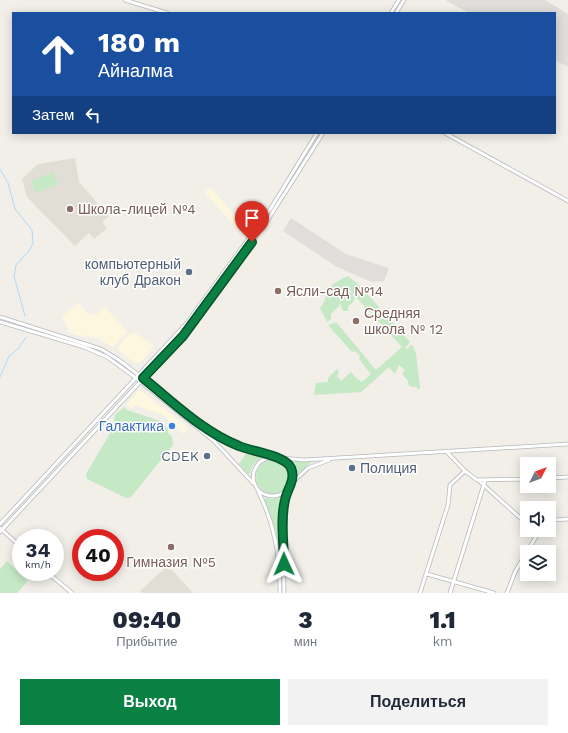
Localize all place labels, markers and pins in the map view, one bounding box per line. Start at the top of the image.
place label: Школа-лицей №4 [78,201,196,217]
pin [235,201,269,242]
marker: Школа-лицей №4 [65,204,75,214]
place label: компьютерный клуб Дракон [85,256,181,288]
marker: компьютерный клуб Дракон [184,267,194,277]
place label: Ясли-сад №14 [286,283,383,299]
marker: Ясли-сад №14 [273,286,283,296]
place label: Средняя школа № 12 [364,305,443,337]
marker: Средняя школа № 12 [351,316,361,326]
place label: Галактика [99,418,164,434]
marker: Галактика [167,421,177,431]
place label: CDEK [161,448,199,464]
marker: CDEK [202,451,212,461]
place label: Полиция [360,460,417,476]
marker: Полиция [347,463,357,473]
marker: Гимназия №5 [166,542,176,552]
place label: Гимназия №5 [126,554,216,570]

